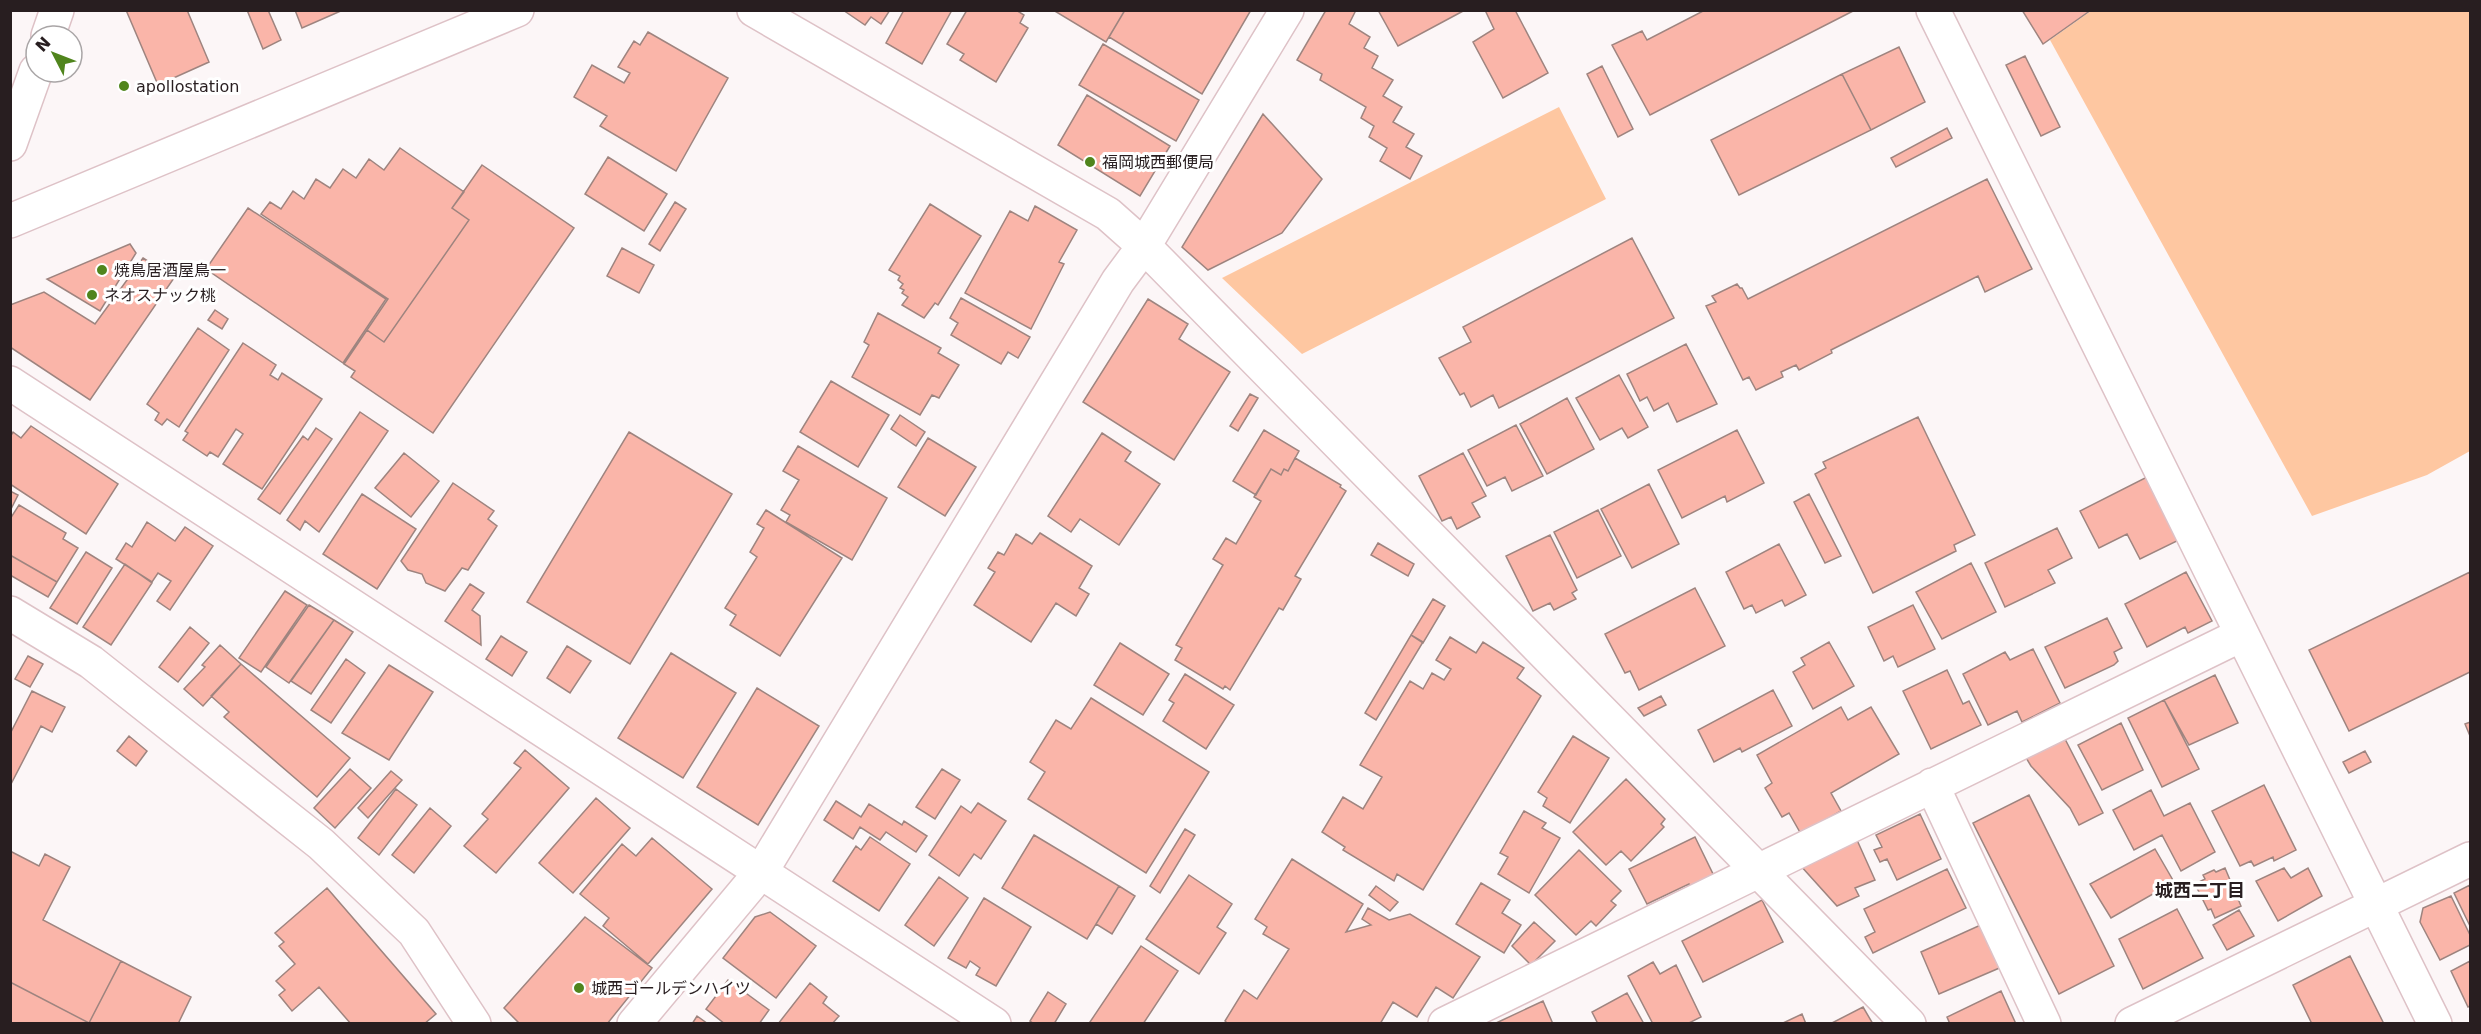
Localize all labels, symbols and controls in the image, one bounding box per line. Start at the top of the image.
north arrow [24,24,84,84]
text: N [32,33,55,56]
place label: apollostation [136,77,240,96]
marker: apollostation [117,79,131,93]
place label: 福岡城西郵便局 [1102,153,1214,172]
marker: 福岡城西郵便局 [1083,155,1097,169]
place label: 焼鳥居酒屋鳥一 [114,261,226,280]
marker: 焼鳥居酒屋鳥一 [95,263,109,277]
place label: ネオスナック桃 [104,286,216,305]
marker: ネオスナック桃 [85,288,99,302]
district label: 城西二丁目 [2155,880,2245,901]
place label: 城西ゴールデンハイツ [591,979,751,998]
marker: 城西ゴールデンハイツ [572,981,586,995]

